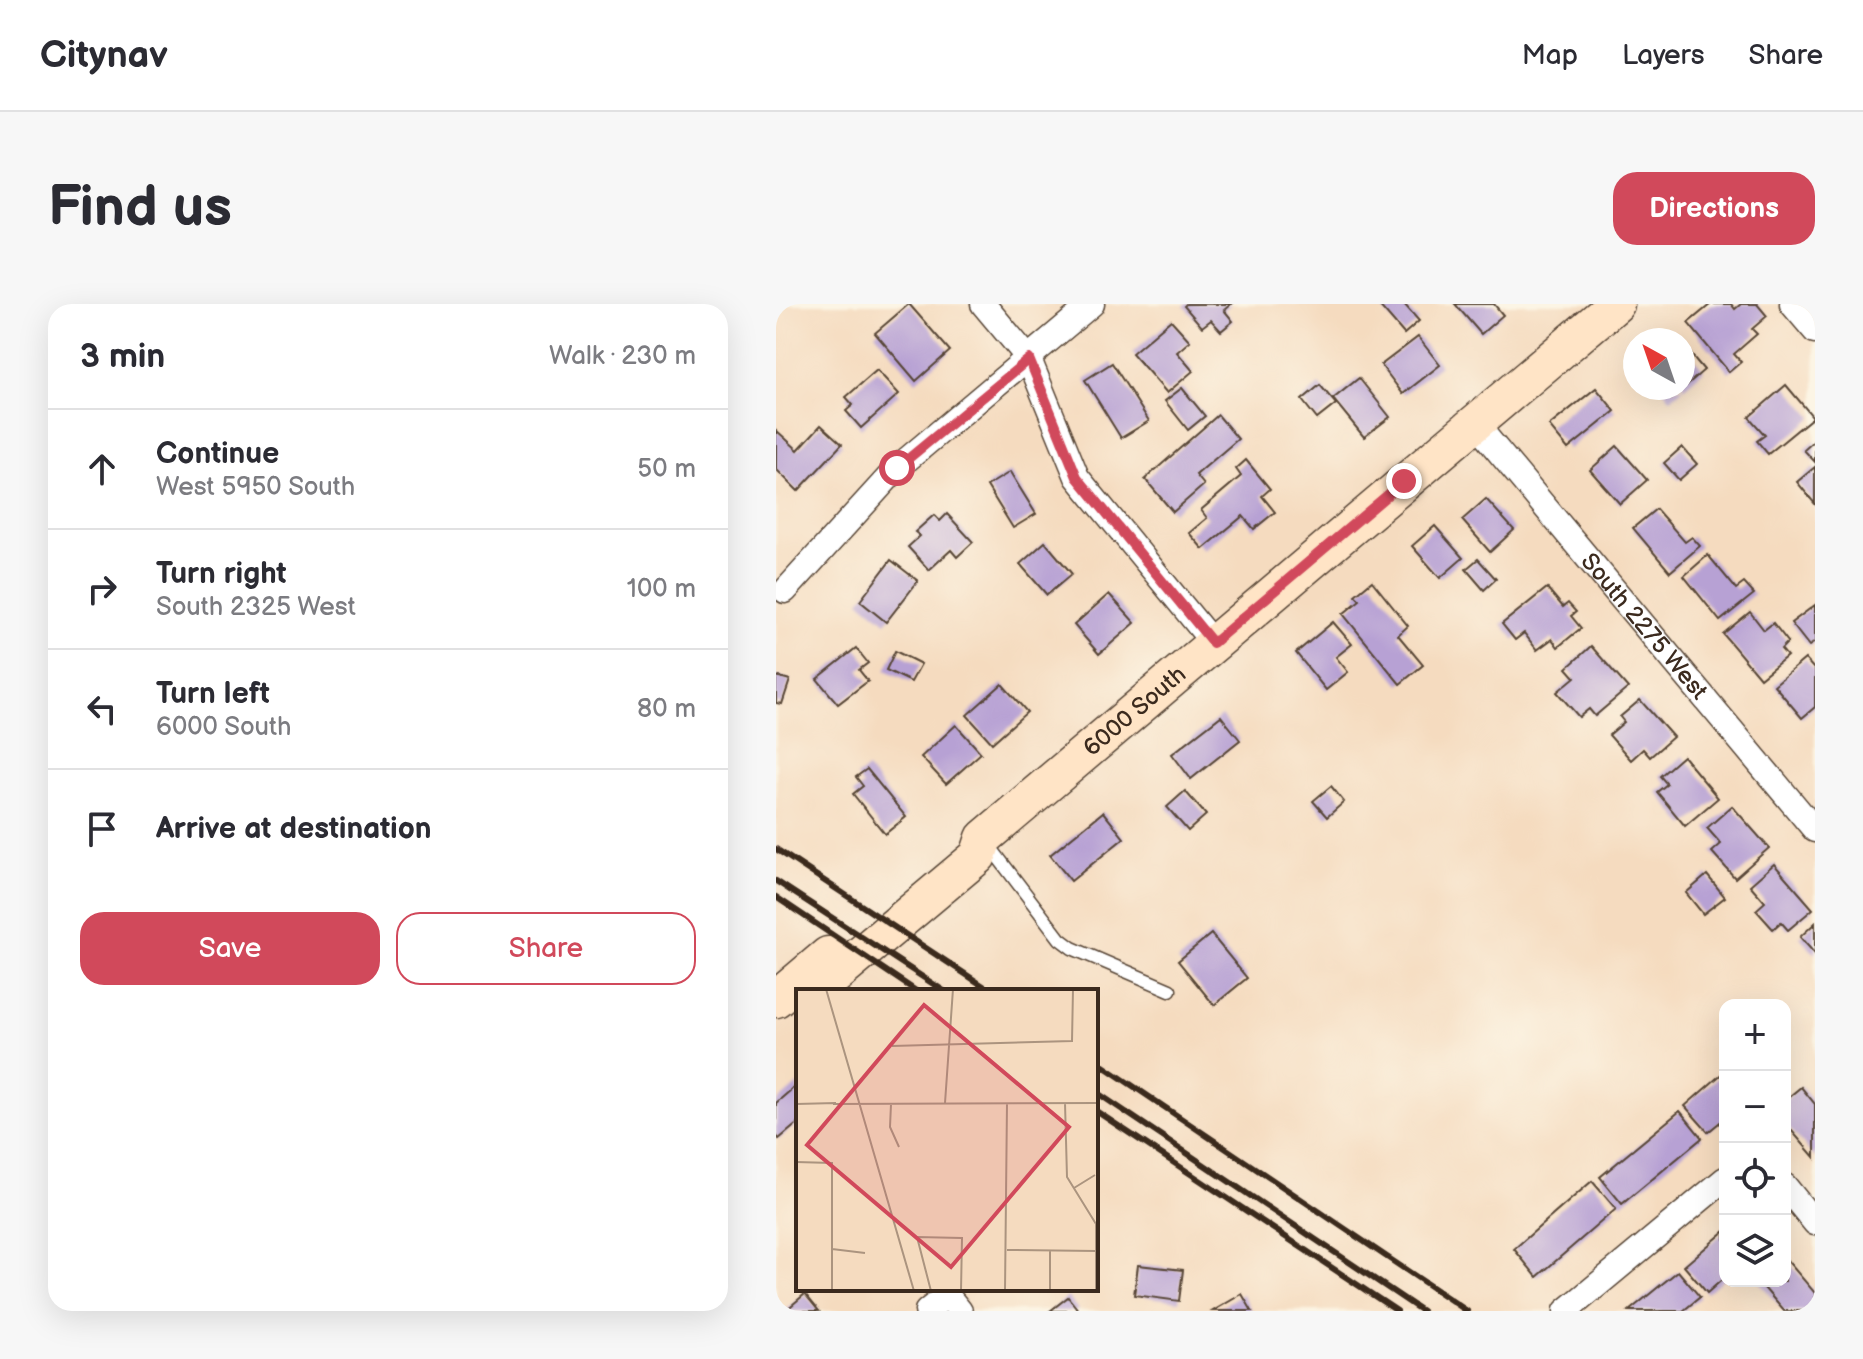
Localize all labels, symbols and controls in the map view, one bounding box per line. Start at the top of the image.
text: Citynav [40,33,167,78]
text: Map [1522,39,1578,72]
text: Layers [1622,39,1705,72]
text: Share [1749,39,1823,72]
button: Directions [1613,172,1815,245]
text: Find us [48,175,232,242]
north arrow [1623,328,1695,400]
text: 3 min [80,336,165,377]
text: Walk · 230 m [549,341,696,372]
text: Continue [156,436,279,472]
icon: ahead [80,447,124,491]
route start [879,450,915,486]
text: 50 m [637,454,696,485]
route end [1386,463,1422,499]
text: West 5950 South [156,472,355,503]
street label: South 2275 West [1575,547,1714,706]
text: Turn right [156,556,287,592]
icon: right [80,567,124,611]
text: 100 m [627,574,696,605]
text: South 2325 West [156,592,356,623]
street label: 6000 South [1078,660,1192,763]
text: Turn left [156,676,270,712]
icon: left [80,687,124,731]
text: 80 m [637,694,696,725]
text: 6000 South [156,712,291,743]
icon: arrive [80,807,124,851]
text: Arrive at destination [156,811,432,847]
button: Save [80,912,380,985]
button: Share [396,912,696,985]
inset map [796,989,1098,1291]
map controls [1719,999,1791,1287]
button: + [1719,999,1791,1071]
button: − [1719,1071,1791,1143]
button: locate [1719,1143,1791,1215]
button: layers [1719,1215,1791,1287]

